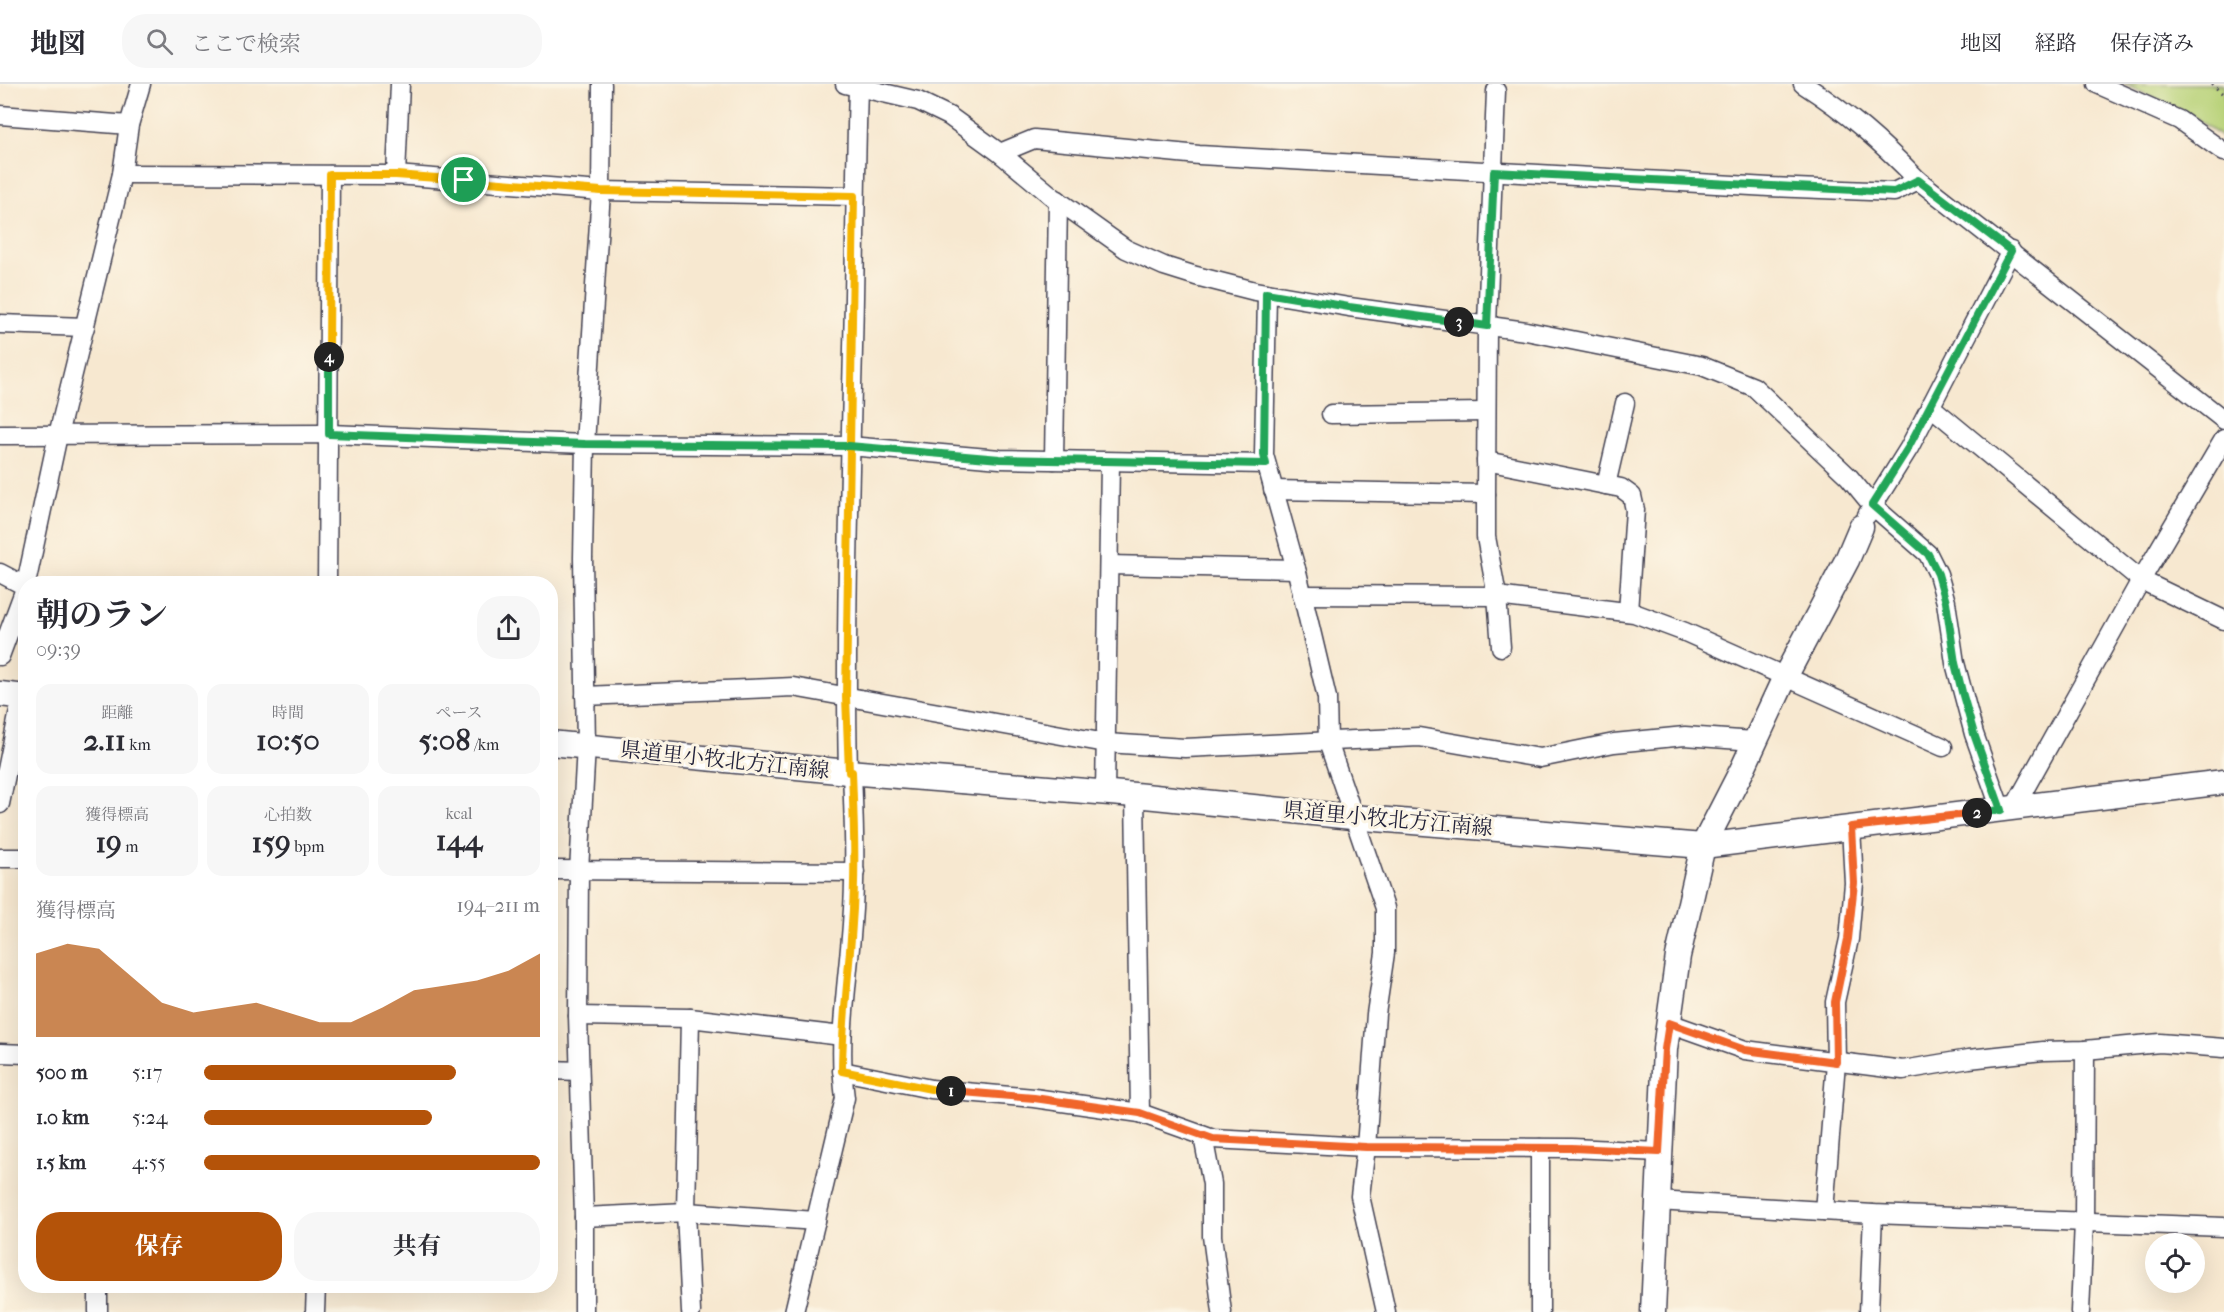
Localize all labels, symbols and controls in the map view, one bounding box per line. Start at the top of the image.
search box [122,14,542,68]
icon: search [143,25,176,58]
text: 地図 [30,27,86,60]
text: ここで検索 [191,31,301,57]
text: 地図 [1960,31,2002,55]
text: 経路 [2035,31,2077,55]
text: 保存済み [2110,31,2194,55]
pin [438,154,489,205]
icon: arrive [447,163,480,196]
pin: 3 [1444,307,1474,337]
text: 3 [1456,312,1462,331]
pin: 4 [314,342,344,372]
text: 4 [324,347,334,366]
text: 朝のラン [36,596,168,635]
button: share [477,596,540,659]
text: 09:39 [36,638,81,661]
text: 距離 [101,703,133,722]
text: 時間 [272,703,304,722]
text: ペース [435,703,483,722]
text: 2.11 [83,723,126,758]
text: 10:50 [256,723,320,758]
text: 5:08 [419,723,470,758]
text: km [126,735,151,754]
text: /km [470,735,499,754]
street label: 県道里小牧北方江南線 [619,737,831,783]
street label: 県道里小牧北方江南線 [1282,798,1494,840]
pin: 2 [1962,798,1992,828]
text: 2 [1973,803,1981,822]
text: kcal [446,804,472,823]
text: 獲得標高 [85,805,149,824]
text: 心拍数 [264,805,312,824]
text: 144 [436,823,482,858]
text: 19 [95,825,122,860]
text: 159 [251,825,291,860]
text: m [122,837,139,856]
text: bpm [291,837,325,856]
text: 194–211 m [457,894,540,917]
text: 獲得標高 [36,899,116,922]
text: 500 m [36,1061,88,1084]
text: 5:17 [132,1061,162,1084]
pin: 1 [936,1076,966,1106]
text: 1 [948,1081,954,1100]
text: 1.0 km [36,1106,89,1129]
text: 5:24 [132,1106,168,1129]
text: 1.5 km [36,1151,86,1174]
text: 4:55 [132,1151,166,1174]
button: 保存 [36,1212,282,1281]
button: 共有 [294,1212,540,1281]
map controls [2145,1233,2205,1293]
button: locate [2145,1233,2205,1293]

